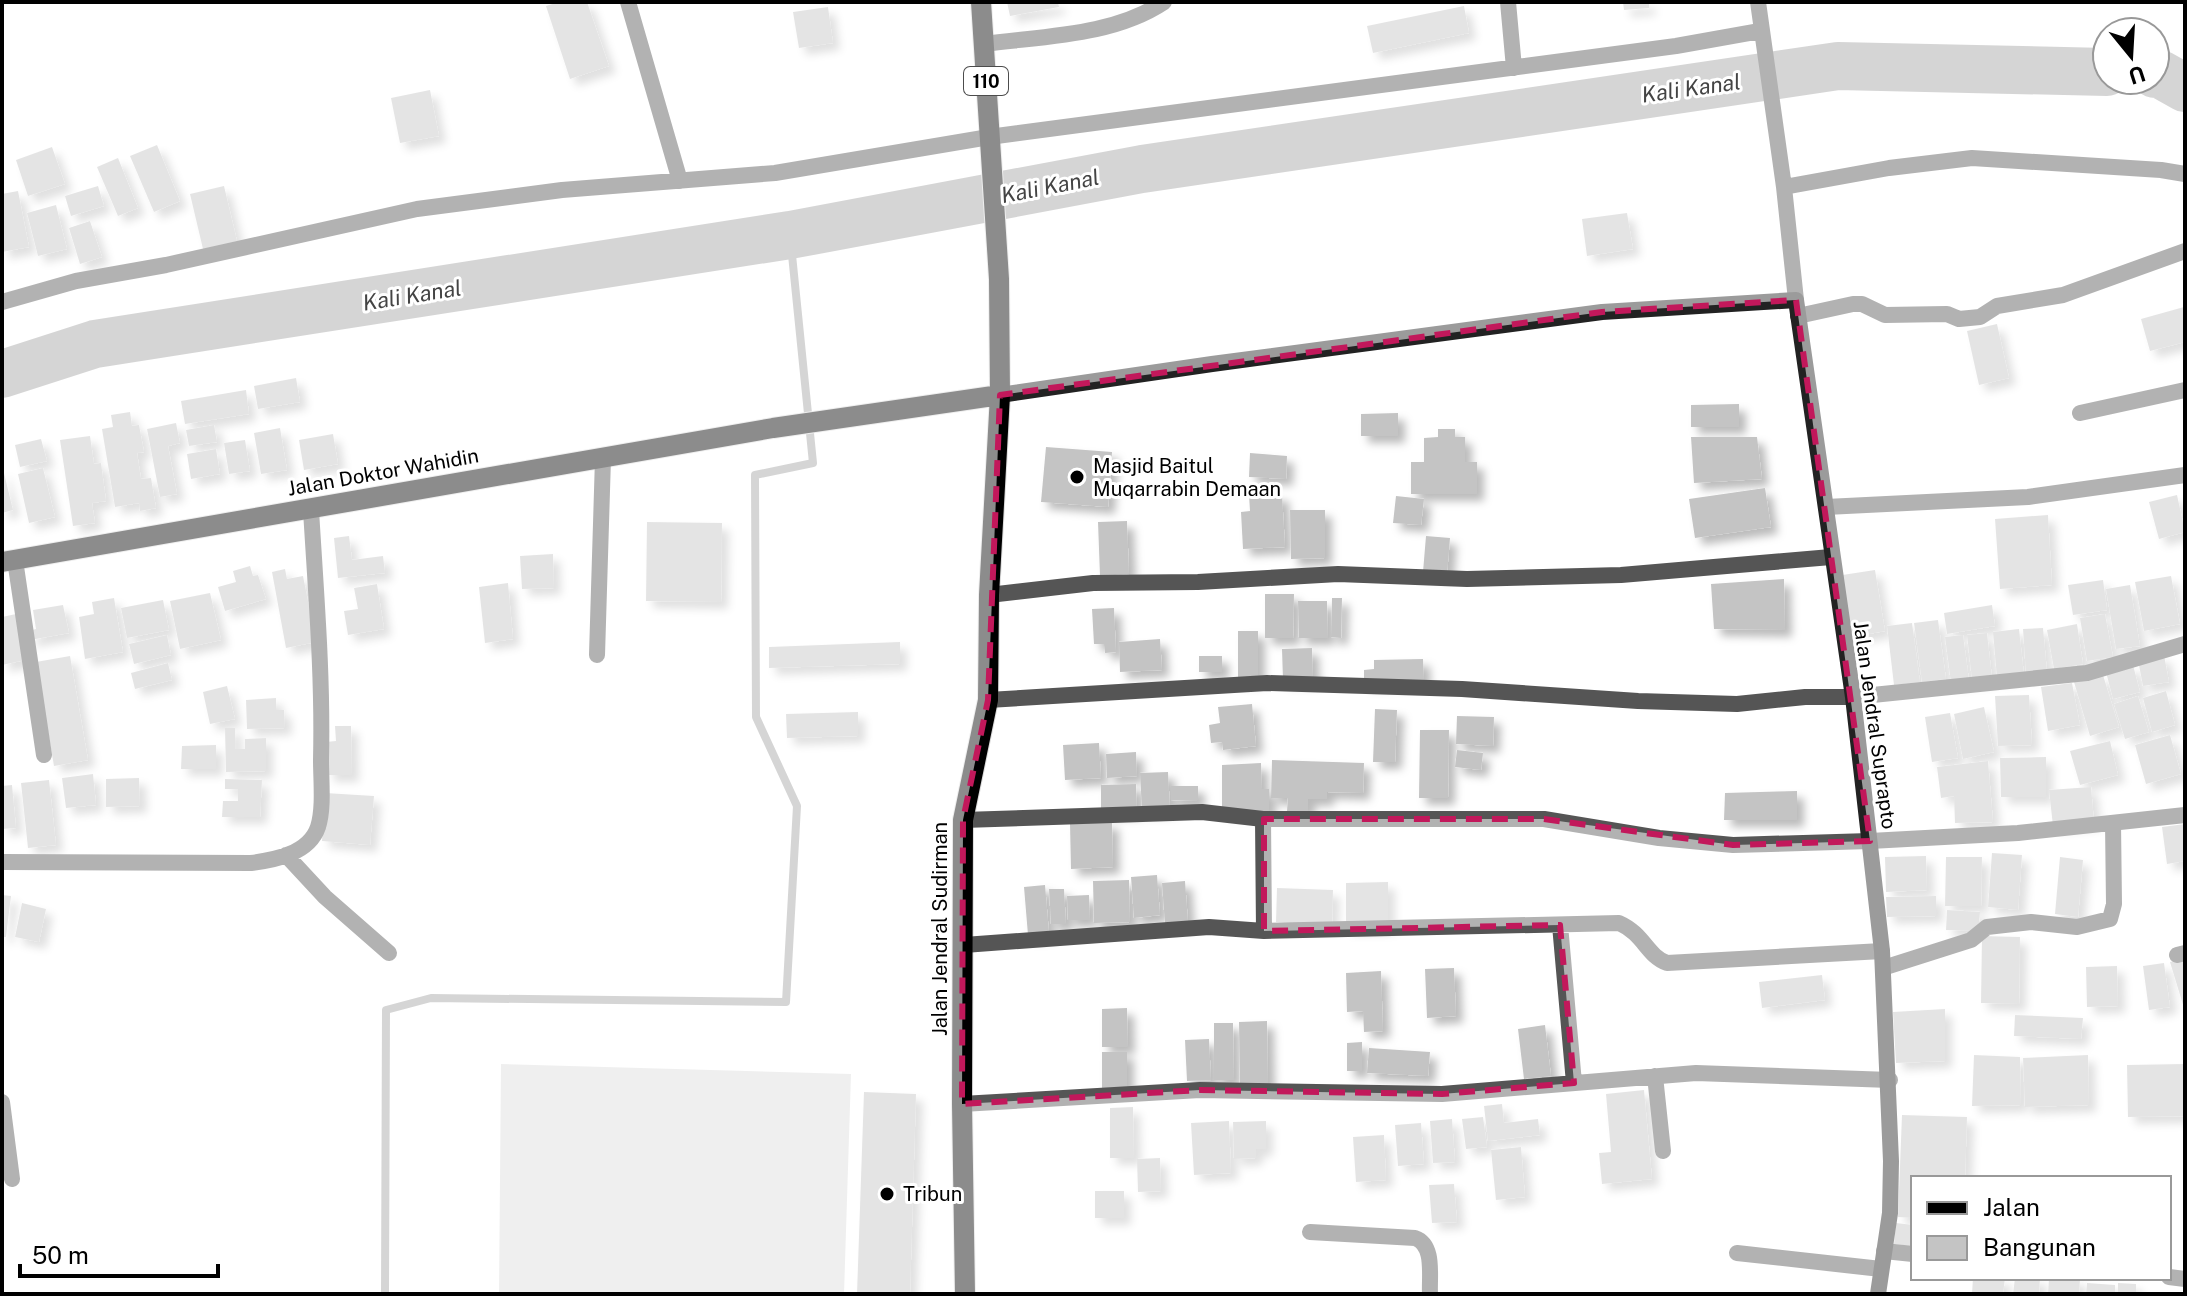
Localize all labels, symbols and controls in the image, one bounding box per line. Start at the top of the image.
north arrow [2091,16,2171,96]
text: U [2126,60,2149,90]
road number: 110 [964,67,1008,95]
water label: Kali Kanal [1640,68,1742,108]
water label: Kali Kanal [999,164,1101,208]
water label: Kali Kanal [361,274,463,316]
street label: Jalan Doktor Wahidin [285,443,481,501]
place label: Masjid Baitul Muqarrabin Demaan [1093,454,1281,501]
marker: Masjid Baitul Muqarrabin Demaan [1068,468,1086,486]
street label: Jalan Jendral Suprapto [1848,619,1902,831]
street label: Jalan Jendral Sudirman [928,822,952,1036]
legend [1911,1176,2171,1280]
place label: Tribun [903,1182,962,1206]
marker: Tribun [878,1185,896,1203]
text: Jalan [1983,1193,2040,1221]
scale bar [20,1228,218,1278]
text: Bangunan [1983,1233,2096,1261]
text: 50 m [32,1241,89,1269]

